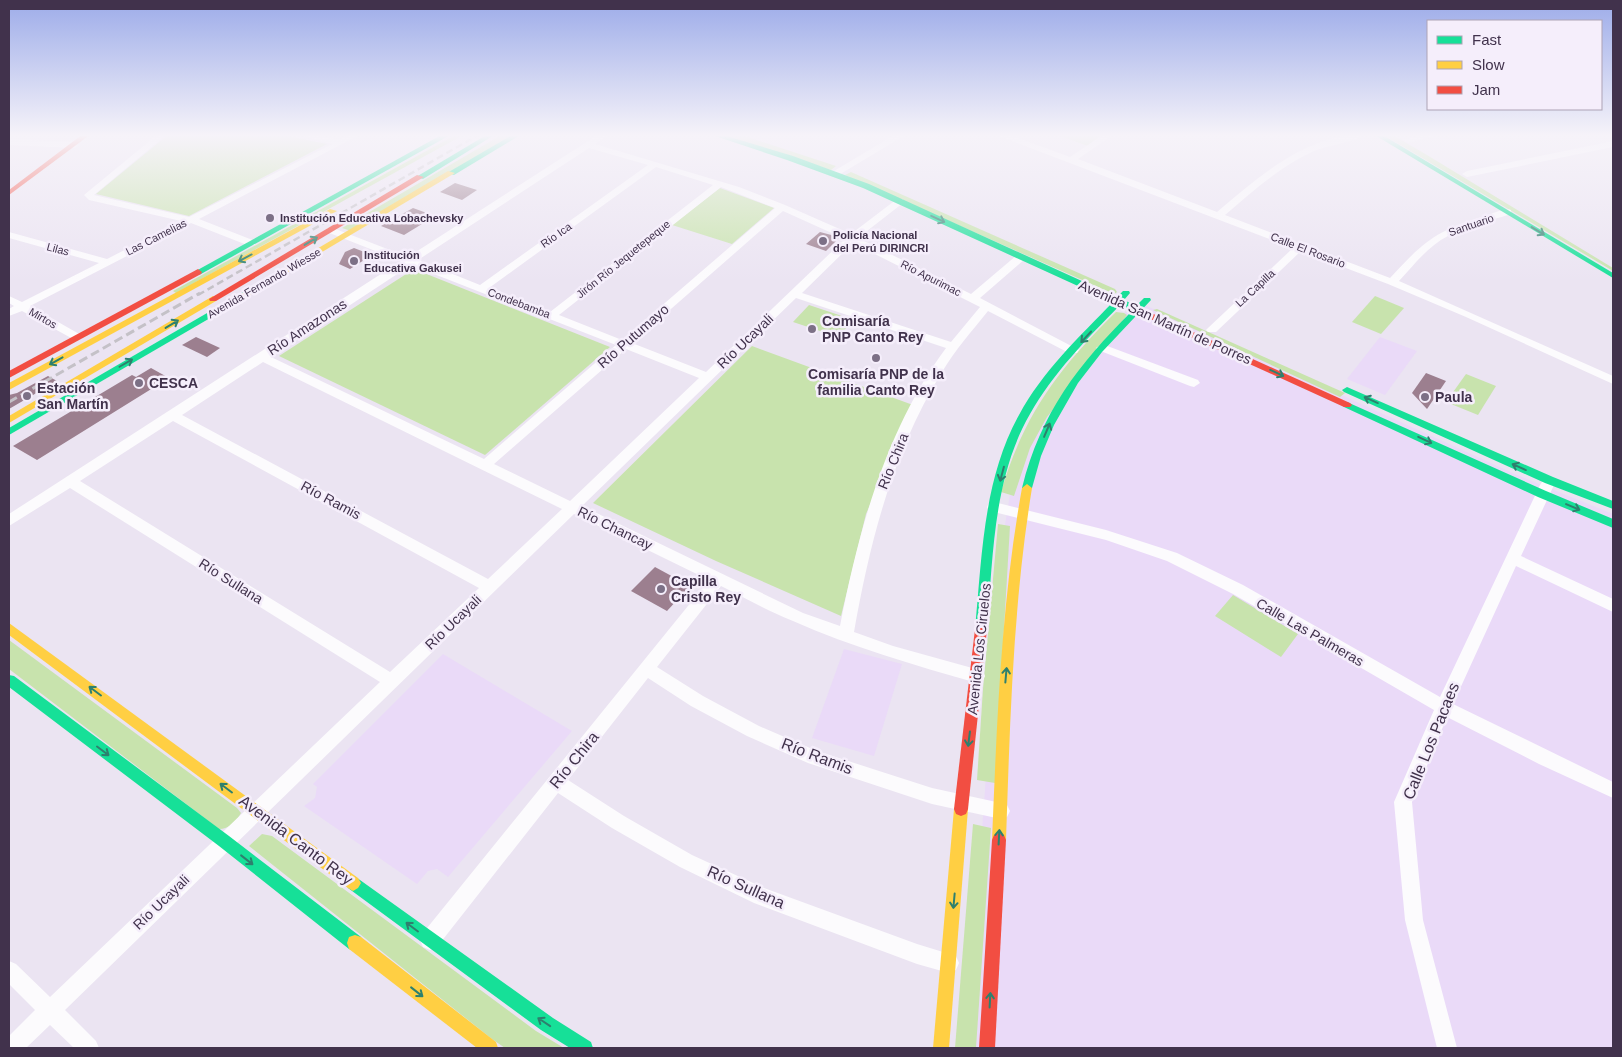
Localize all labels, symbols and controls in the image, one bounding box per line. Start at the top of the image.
legend [1427,20,1602,110]
text: Fast [1472,31,1502,48]
text: Slow [1472,56,1505,73]
text: Jam [1472,81,1500,98]
marker: Institución Educativa Lobachevsky [264,212,276,224]
place label: Institución Educativa Lobachevsky [280,212,464,224]
street label: Santuario [1447,212,1495,238]
one-way arrow [930,214,945,224]
street label: Las Camelias [124,216,189,257]
street label: Jirón Río Jequetepeque [574,218,672,300]
street label: Río Ica [538,220,574,250]
one-way arrow [1531,226,1545,236]
place label: Policía Nacional del Perú DIRINCRI [833,229,928,254]
street label: Calle El Rosario [1269,230,1347,270]
one-way arrow [304,235,318,245]
marker: Policía Nacional del Perú DIRINCRI [817,235,829,247]
street label: Lilas [46,240,71,258]
street label: Avenida Fernando Wiesse [205,246,323,320]
place label: Institución Educativa Gakusei [364,249,462,274]
one-way arrow [238,254,252,264]
marker: Institución Educativa Gakusei [348,255,360,267]
street label: Río Apurimac [899,258,964,299]
street label: La Capilla [1233,266,1278,309]
street label: Avenida San Martín de Porres [1076,277,1254,367]
street label: Condebamba [486,286,553,321]
street label: Río Amazonas [264,295,350,359]
street label: Río Putumayo [594,301,672,371]
street label: Mirtos [27,305,59,331]
street label: Río Ucayali [714,310,776,372]
place label: Comisaría PNP Canto Rey [822,313,924,345]
one-way arrow [164,319,178,329]
marker: Comisaría PNP Canto Rey [806,323,818,335]
one-way arrow [1080,330,1092,343]
marker: Comisaría PNP de la familia Canto Rey [870,352,882,364]
one-way arrow [48,356,63,366]
one-way arrow [119,358,133,368]
place label: Comisaría PNP de la familia Canto Rey [808,366,944,398]
one-way arrow [1269,368,1284,378]
place label: CESCA [149,375,198,391]
marker: CESCA [133,377,145,389]
place label: Estación San Martín [37,380,109,412]
place label: Paula [1435,389,1473,405]
marker: Estación San Martín [21,390,33,402]
marker: Paula [1419,391,1431,403]
one-way arrow [1364,395,1379,405]
one-way arrow [1043,423,1053,438]
street label: Río Chira [875,430,912,491]
one-way arrow [1417,436,1432,446]
one-way arrow [1512,461,1527,471]
one-way arrow [996,465,1006,481]
street label: Río Ramis [298,478,364,522]
street label: Río Chancay [575,503,655,553]
one-way arrow [1565,503,1580,513]
street label: Río Sullana [196,555,266,607]
place label: Capilla Cristo Rey [671,573,741,605]
marker: Capilla Cristo Rey [655,583,667,595]
street label: Avenida Los Ciruelos [964,583,994,715]
street label: Río Ucayali [422,591,484,653]
street label: Calle Las Palmeras [1253,595,1367,669]
one-way arrow [1001,667,1010,683]
street label: Calle Los Pacaes [1400,680,1462,802]
one-way arrow [89,686,102,697]
street label: Río Chira [546,728,602,792]
one-way arrow [964,731,974,747]
street label: Río Ramis [779,735,855,777]
one-way arrow [96,746,110,756]
one-way arrow [220,783,233,794]
street label: Avenida Canto Rey [236,792,356,888]
one-way arrow [995,830,1004,846]
one-way arrow [240,854,253,865]
street label: Río Sullana [705,862,787,912]
street label: Río Ucayali [130,871,192,933]
one-way arrow [949,892,959,908]
one-way arrow [405,922,419,932]
one-way arrow [410,986,423,997]
one-way arrow [986,992,995,1008]
one-way arrow [537,1017,551,1027]

